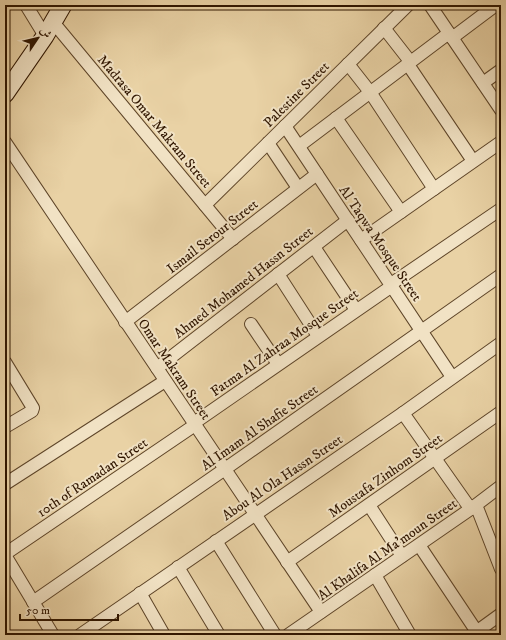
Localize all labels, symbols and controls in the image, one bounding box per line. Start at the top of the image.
north arrow [18,18,58,58]
text: ش [37,24,54,41]
street label: Madrasa Omar Makram Street [93,51,216,192]
street label: Palestine Street [260,58,334,131]
street label: Al Taqwa Mosque Street [335,182,426,305]
street label: Ismail Serour Street [163,195,262,278]
street label: Ahmed Mohamed Hassn Street [170,222,317,343]
street label: Fatma Al Zahraa Mosque Street [207,285,362,401]
street label: Omar Makram Street [134,316,215,424]
street label: Al Imam Al Shafie Street [198,380,322,475]
street label: Moustafa Zinhom Street [325,429,447,522]
street label: Abou Al Ola Hassn Street [219,430,347,525]
street label: 10th of Ramadan Street [34,434,152,522]
street label: Al Khalifa Al Ma'moun Street [314,495,461,605]
scale bar [20,596,118,622]
text: 50 m [26,603,50,618]

